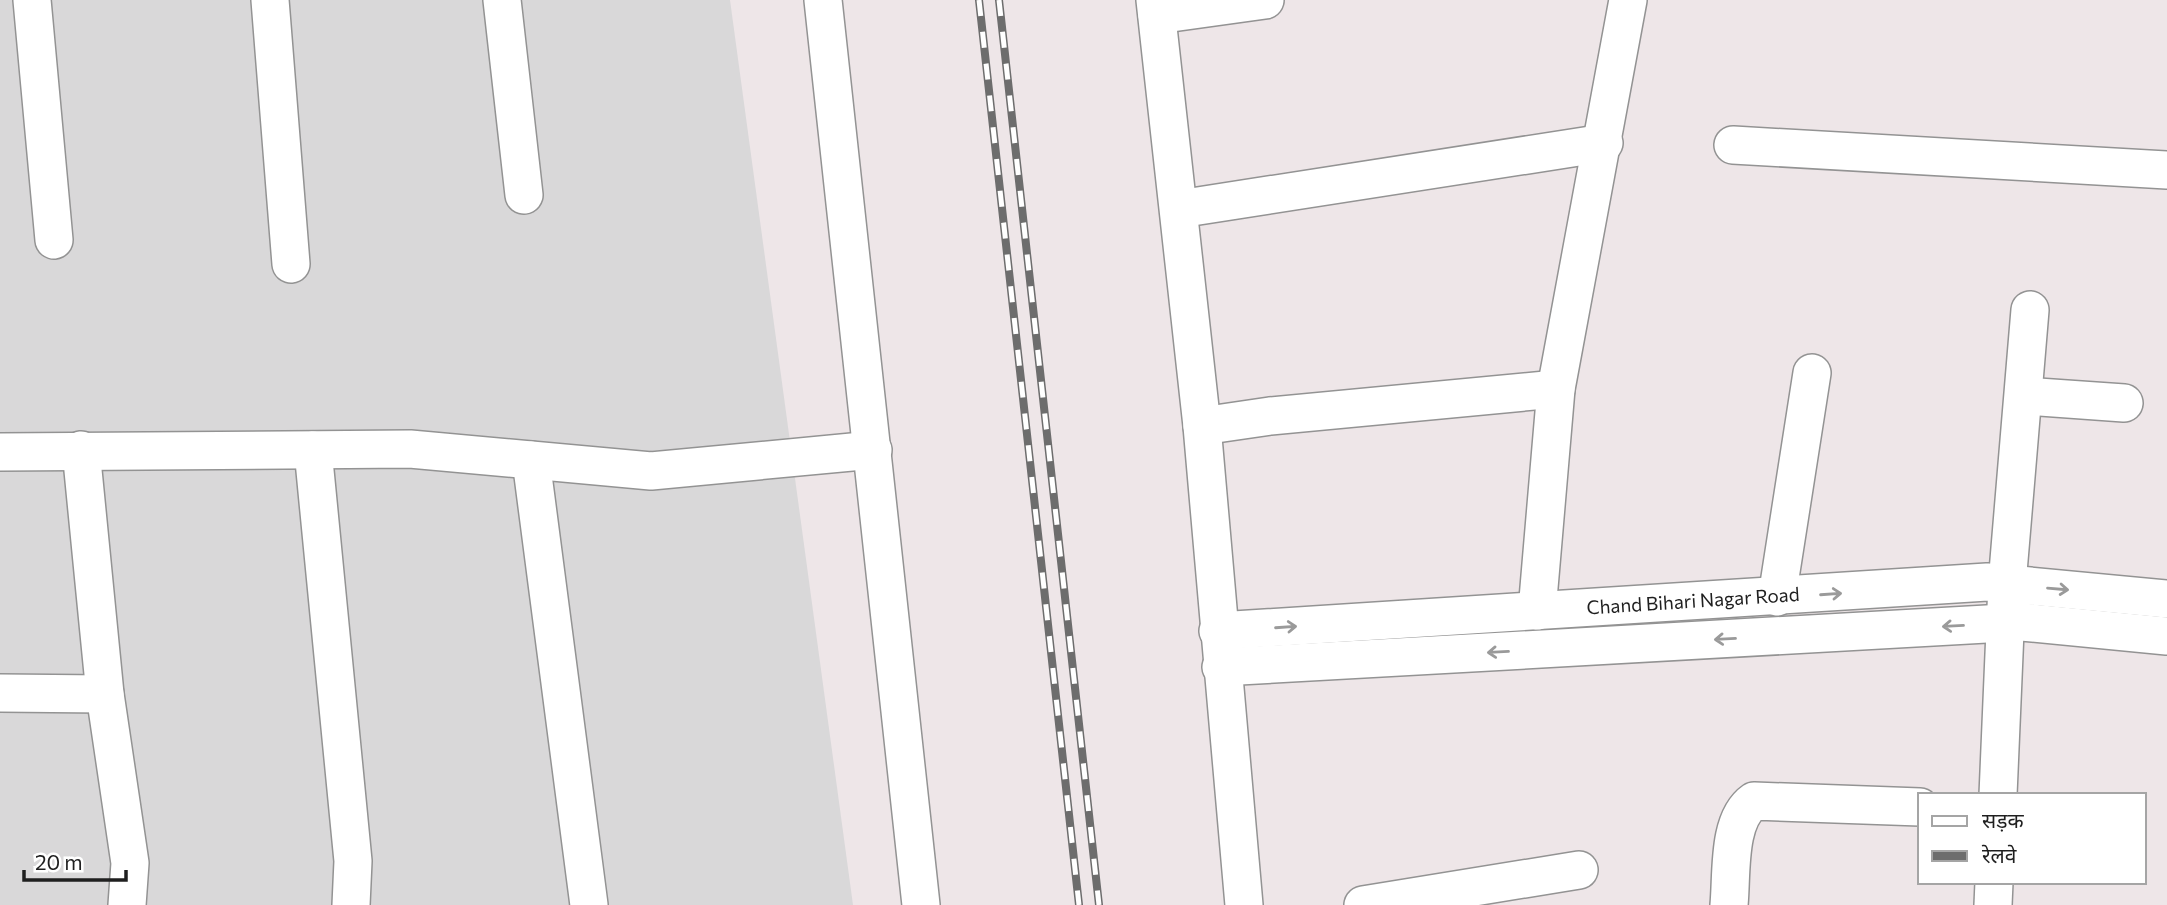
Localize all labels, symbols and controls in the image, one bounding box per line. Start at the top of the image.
street label: Chand Bihari Nagar Road [1586,582,1800,618]
one-way arrow [2046,583,2069,596]
one-way arrow [1820,587,1843,600]
one-way arrow [1941,619,1964,632]
one-way arrow [1275,620,1298,633]
one-way arrow [1714,632,1737,645]
one-way arrow [1487,645,1510,658]
legend [1918,793,2146,884]
text: सड़क [1982,807,2024,832]
scale bar [24,838,126,882]
text: रेलवे [1981,842,2017,867]
text: 20 m [35,849,83,874]

